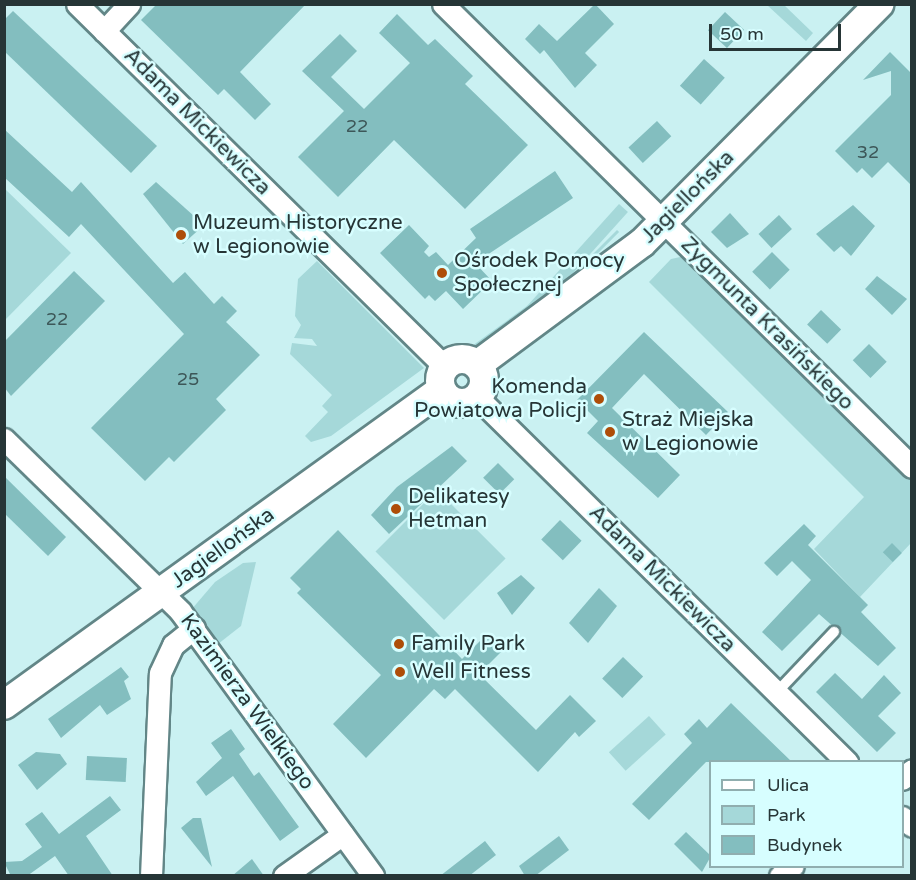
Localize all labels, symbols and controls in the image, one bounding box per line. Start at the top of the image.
scale bar [712,12,844,50]
text: 50 m [720,23,764,45]
street label: Adama Mickiewicza [118,43,276,201]
house number: 22 [346,115,368,137]
house number: 32 [857,141,879,163]
street label: Jagiellońska [636,145,740,249]
place label: Muzeum Historyczne w Legionowie [193,210,403,260]
marker: Muzeum Historyczne w Legionowie [174,228,188,242]
street label: Zygmunta Krasińskiego [675,232,859,416]
place label: Ośrodek Pomocy Społecznej [454,248,625,298]
marker: Ośrodek Pomocy Społecznej [435,266,449,280]
house number: 22 [46,308,68,330]
house number: 25 [177,368,199,390]
place label: Komenda Powiatowa Policji [414,374,587,424]
marker: Komenda Powiatowa Policji [592,392,606,406]
place label: Straż Miejska w Legionowie [622,407,758,457]
marker: Straż Miejska w Legionowie [603,425,617,439]
place label: Delikatesy Hetman [408,484,510,534]
street label: Adama Mickiewicza [583,500,741,658]
street label: Jagiellońska [167,502,279,594]
marker: Delikatesy Hetman [389,502,403,516]
street label: Kazimierza Wielkiego [175,609,319,795]
place label: Family Park [411,631,525,657]
marker: Family Park [392,637,406,651]
place label: Well Fitness [412,659,531,685]
marker: Well Fitness [393,665,407,679]
legend [709,760,904,868]
text: Ulica [767,774,809,796]
text: Park [767,804,805,826]
text: Budynek [767,834,842,856]

